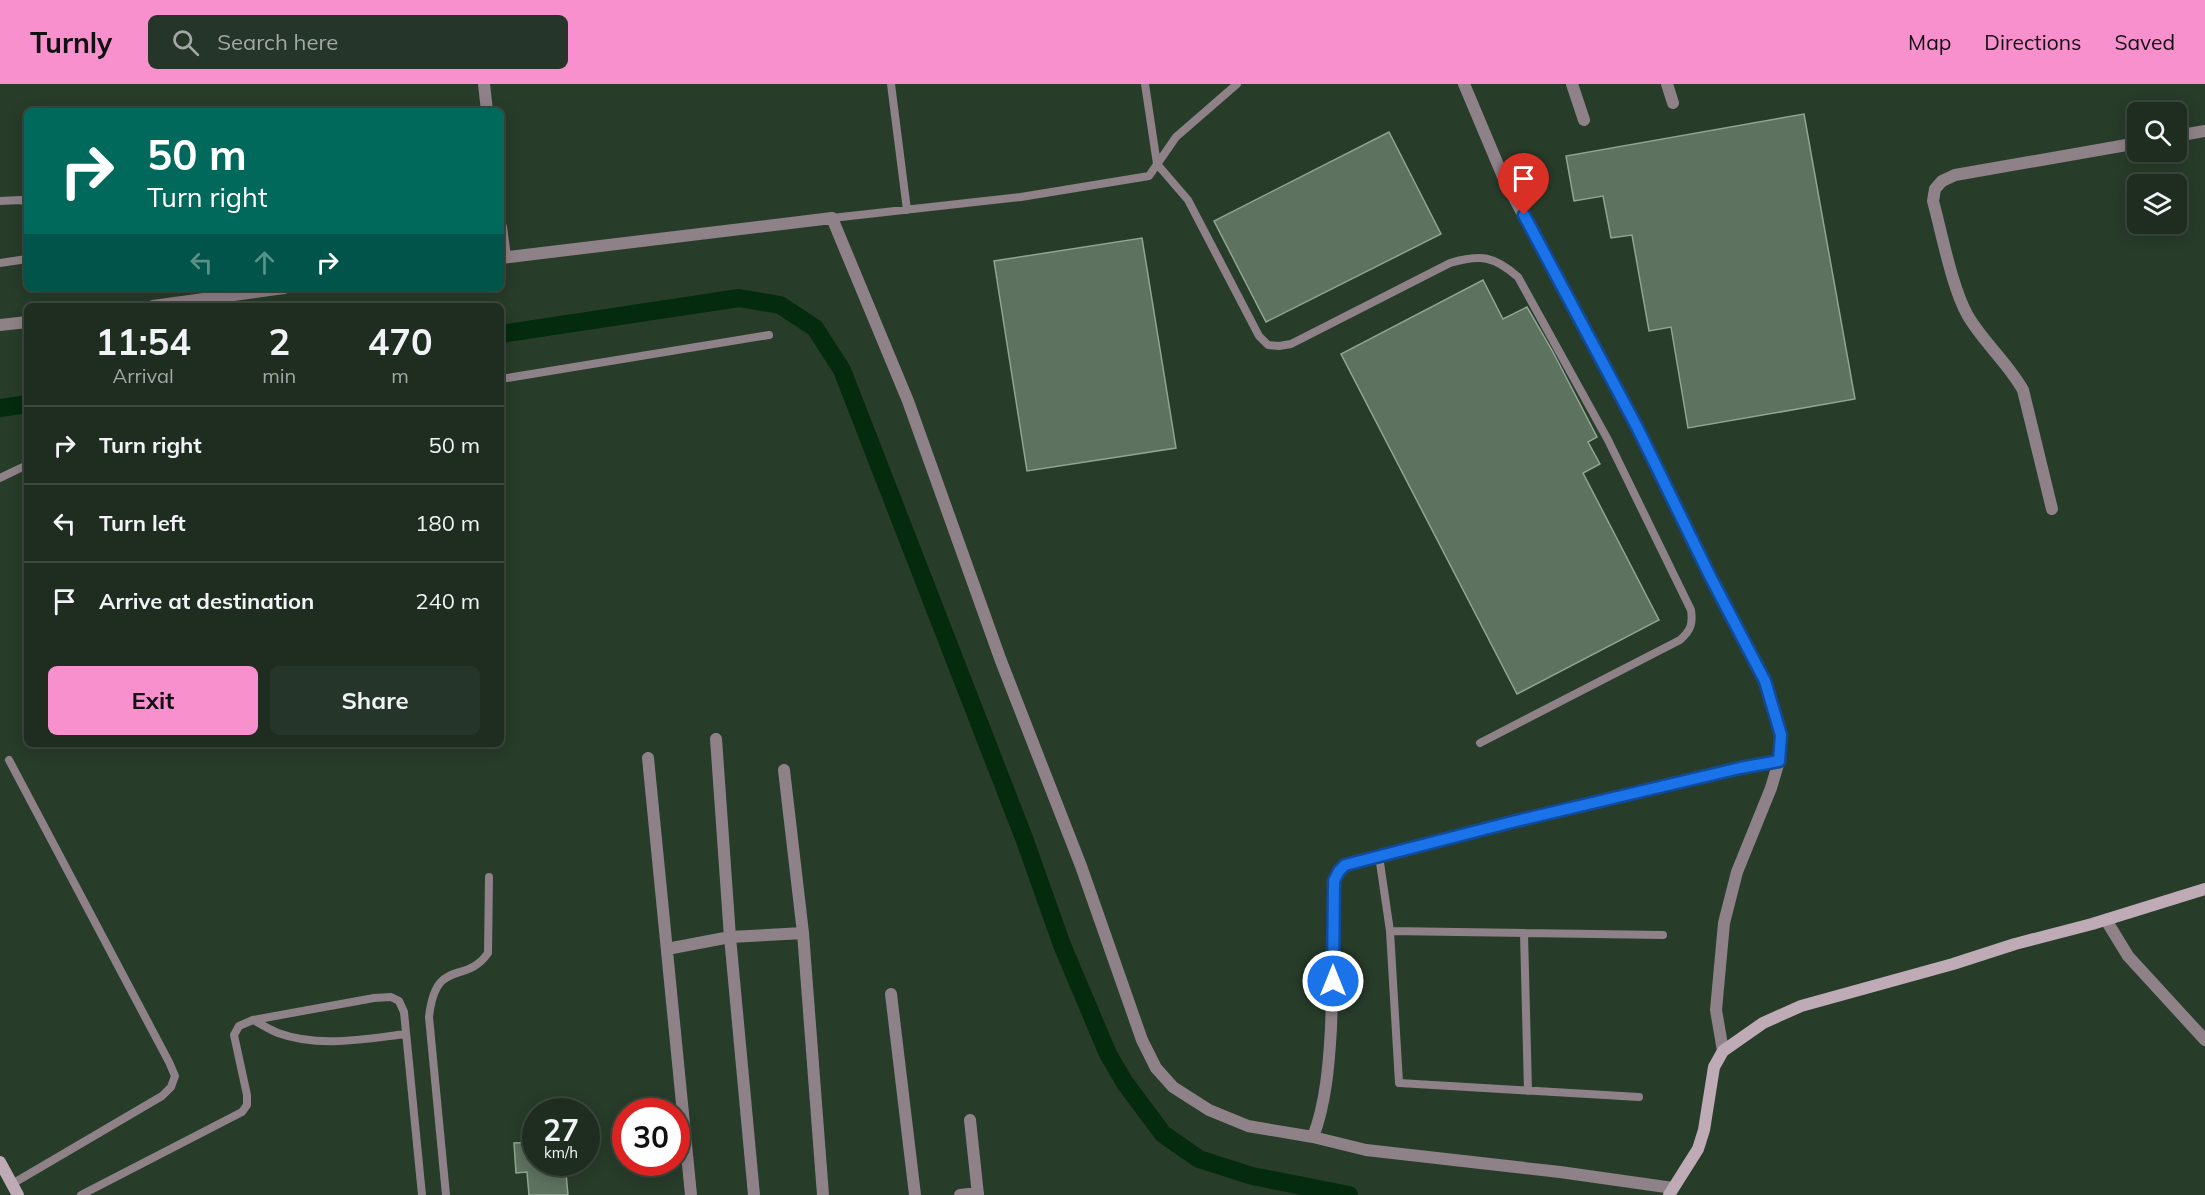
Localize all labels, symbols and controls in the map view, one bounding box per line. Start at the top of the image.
search box [148,15,568,69]
text: Turnly [30,25,112,60]
icon: search [169,26,202,59]
text: Search here [217,28,338,56]
text: Map [1908,29,1951,55]
text: Directions [1984,29,2081,55]
text: Saved [2114,29,2175,55]
map controls [2127,102,2187,234]
button: search [2127,102,2187,162]
text: 50 m [147,128,247,181]
icon: right [48,132,126,210]
pin [1498,153,1549,215]
icon: arrive [1507,162,1540,195]
button: layers [2127,174,2187,234]
text: Turn right [147,180,267,214]
icon: left [185,246,218,279]
icon: ahead [248,246,281,279]
icon: right [311,246,344,279]
text: 11:54 [95,319,191,364]
text: 2 [268,319,290,364]
text: 470 [368,319,433,364]
text: Arrival [113,363,174,388]
text: min [262,363,296,388]
text: m [391,363,409,388]
icon: right [48,429,81,462]
text: Turn right [99,431,202,459]
text: 50 m [429,431,480,459]
icon: left [48,507,81,540]
text: Turn left [99,509,186,537]
text: 180 m [415,509,480,537]
icon: arrive [48,585,81,618]
text: Arrive at destination [99,587,314,615]
text: 240 m [415,587,480,615]
button: Exit [48,666,258,735]
button: Share [270,666,480,735]
position arrow [1301,949,1365,1013]
speed limit sign: 30 [612,1098,690,1176]
text: 27 [543,1111,579,1149]
text: km/h [544,1143,578,1162]

